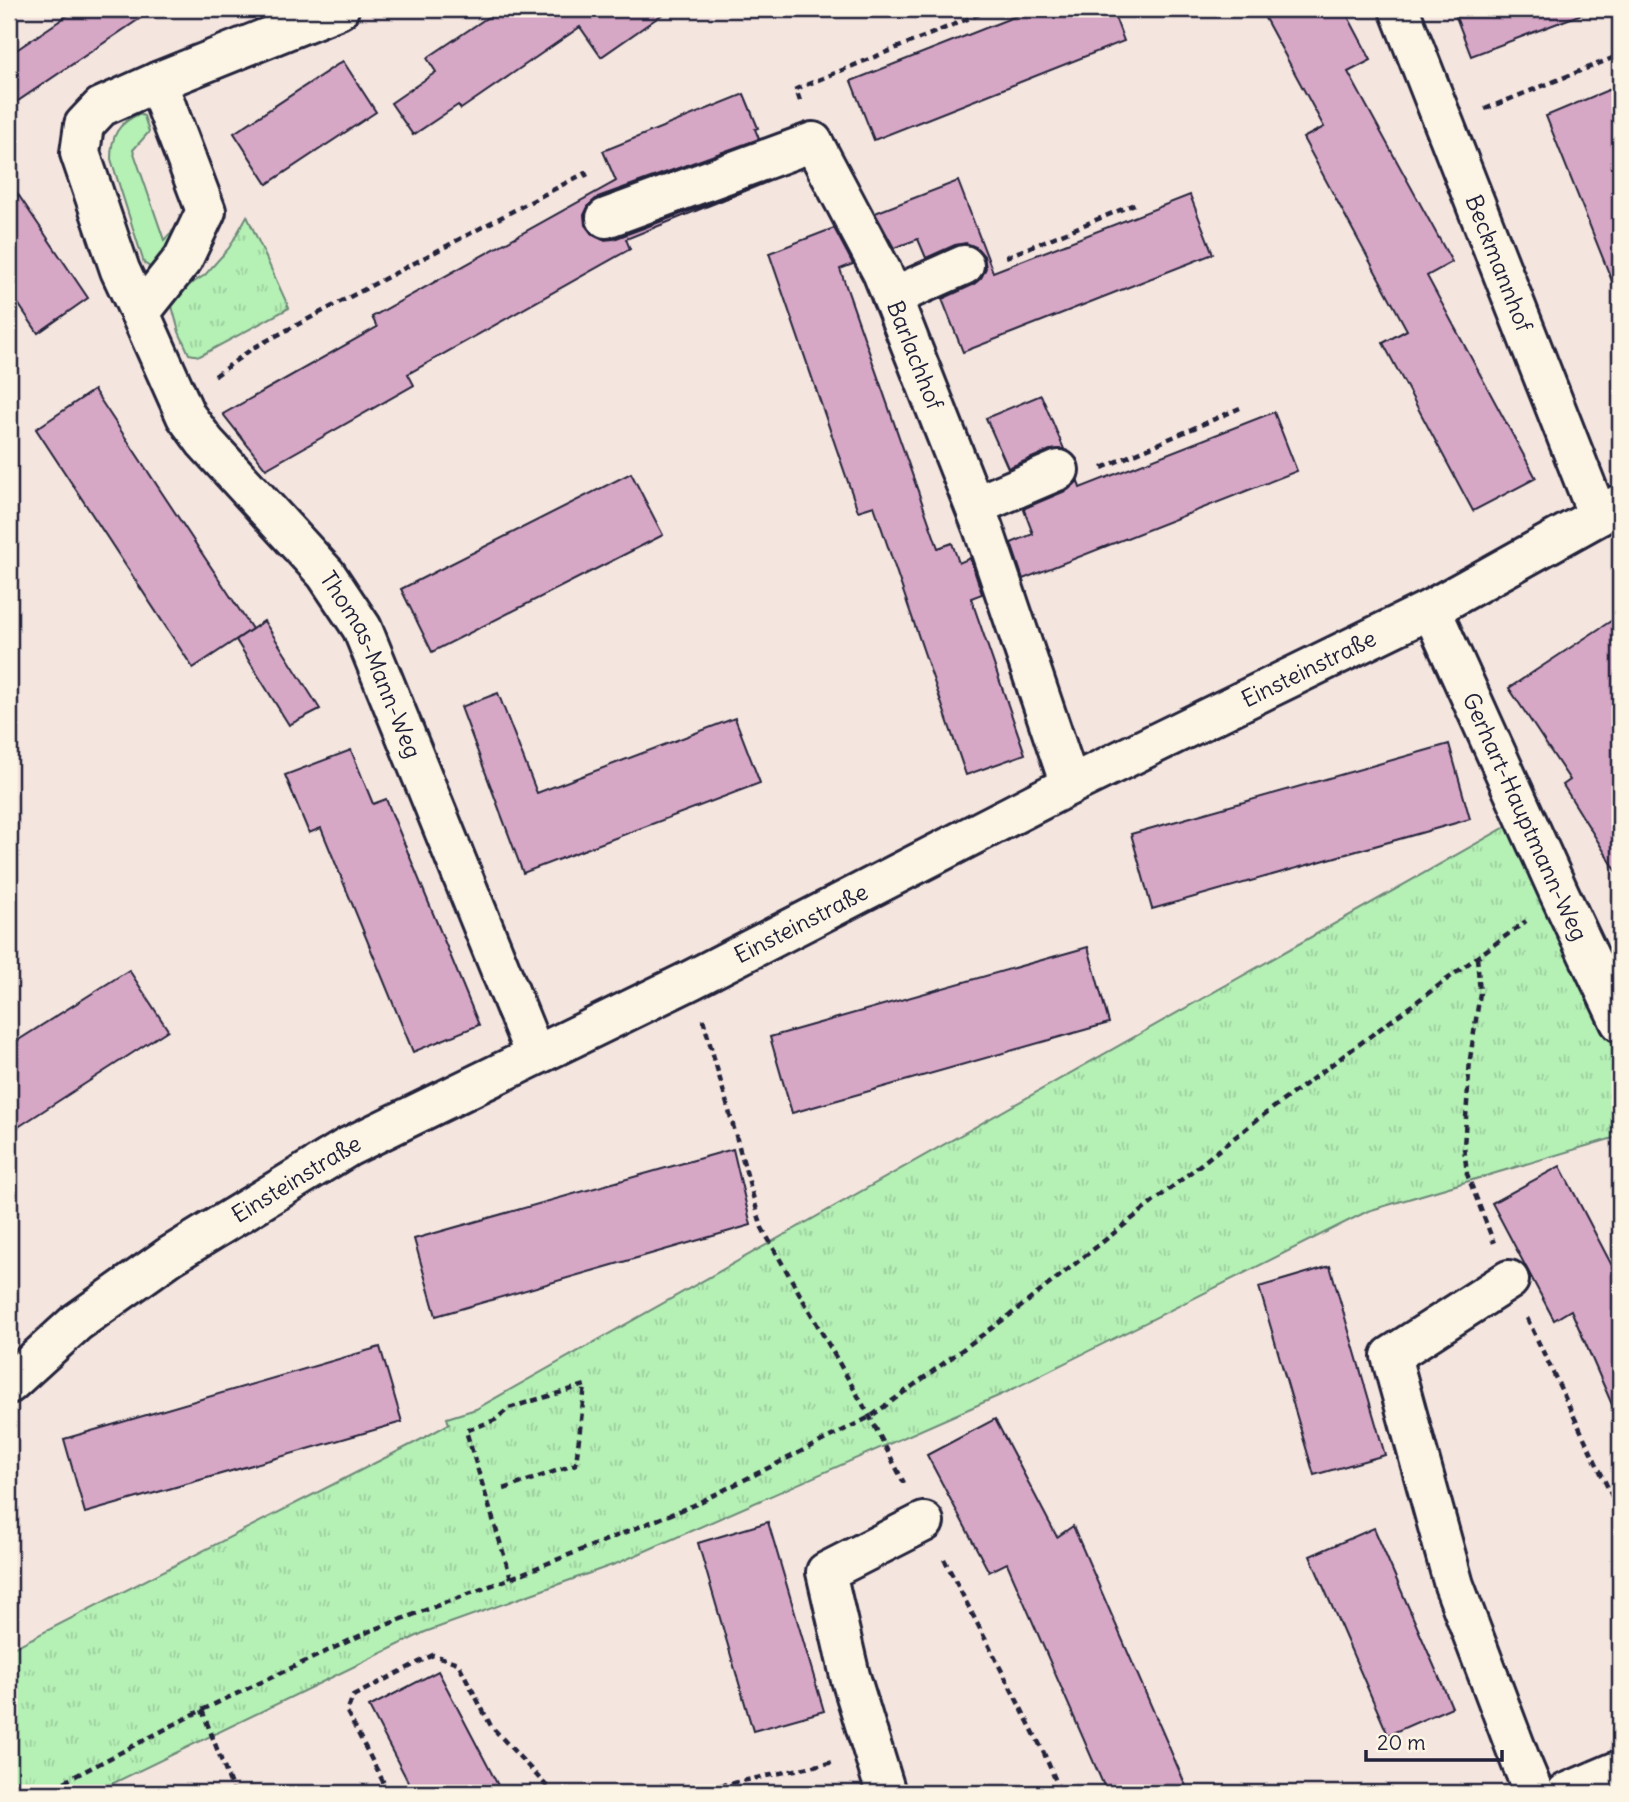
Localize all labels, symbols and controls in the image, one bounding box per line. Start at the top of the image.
street label: Beckmannhof [1459,190,1539,336]
street label: Barlachhof [881,296,950,414]
street label: Thomas-Mann-Weg [314,565,428,762]
street label: Einsteinstraße [1236,623,1381,713]
street label: Gerhart-Hauptmann-Weg [1457,688,1594,945]
street label: Einsteinstraße [729,877,872,969]
street label: Einsteinstraße [226,1128,365,1229]
scale bar [1366,1718,1503,1762]
text: 20 m [1377,1729,1426,1756]

